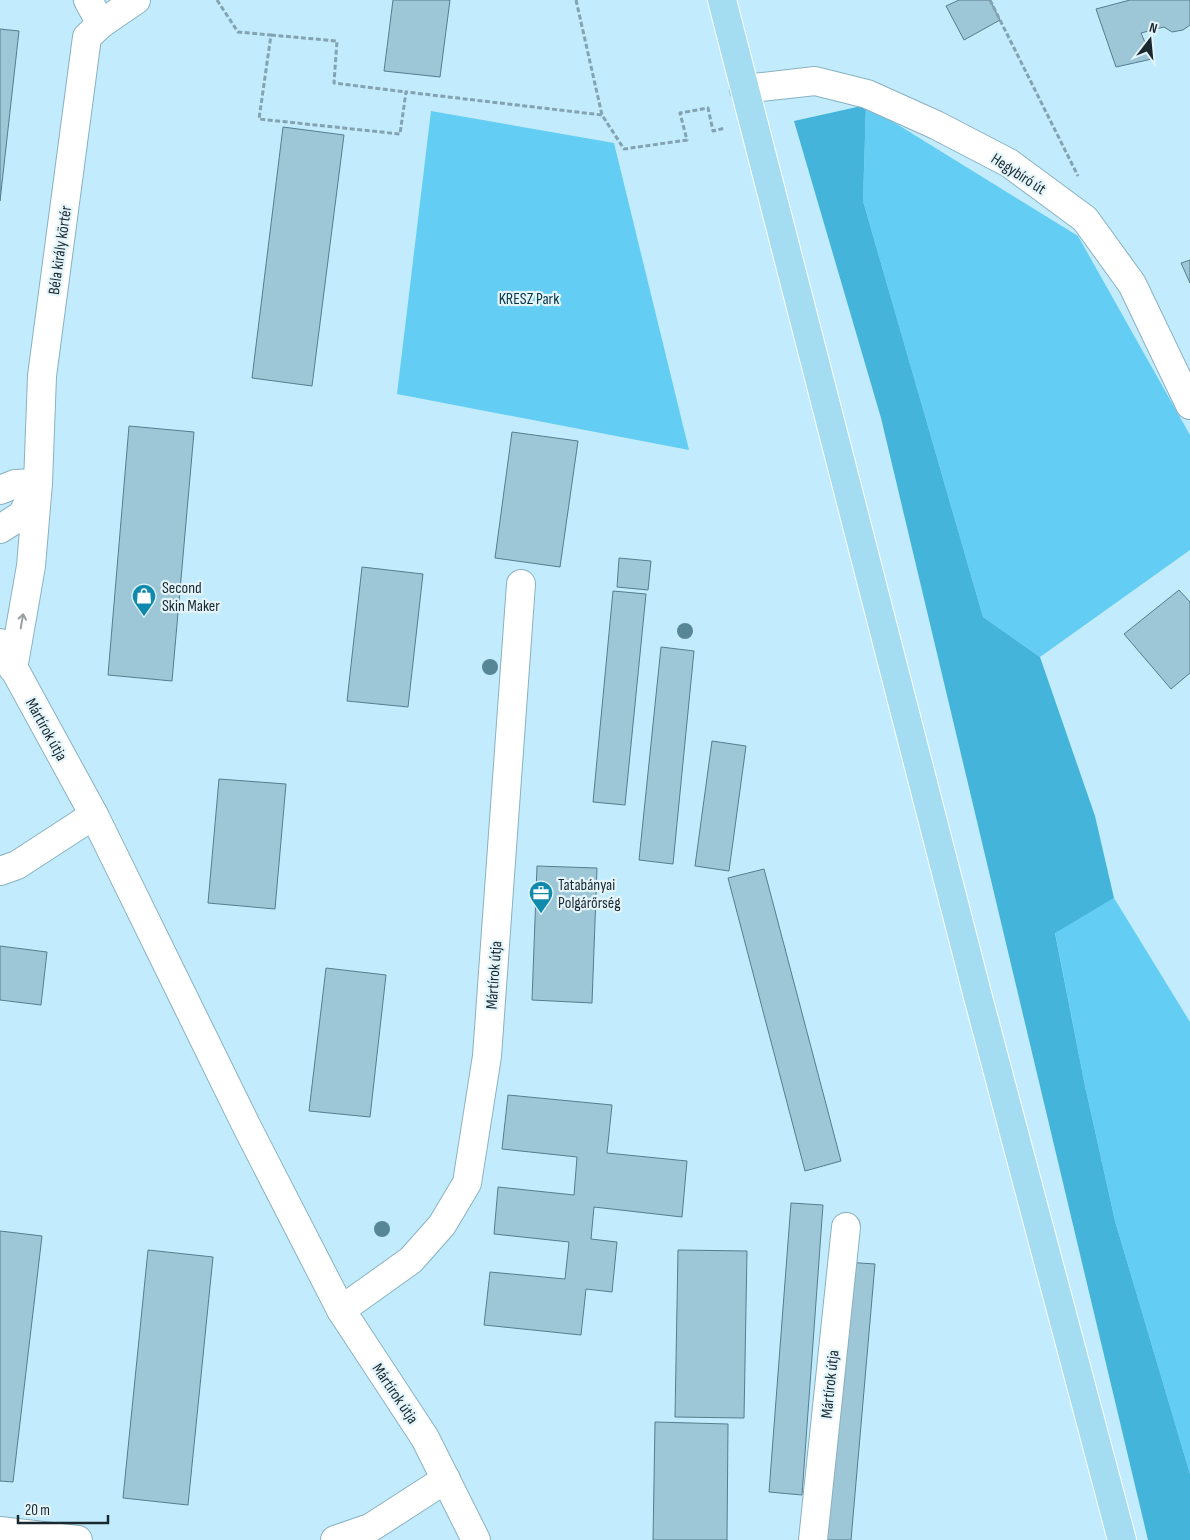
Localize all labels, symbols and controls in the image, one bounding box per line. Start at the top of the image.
north arrow [1125,15,1175,65]
text: N [1148,19,1159,37]
street label: Hegybíró út [987,150,1049,199]
street label: Béla király körtér [45,204,76,296]
park label: KRESZ Park [499,290,559,309]
place label: Second Skin Maker [162,579,220,616]
shop icon: Second Skin Maker [131,583,157,617]
one-way arrow [17,613,27,629]
street label: Mártírok útja [21,695,71,764]
place label: Tatabányai Polgárőrség [558,876,621,913]
office icon: Tatabányai Polgárőrség [528,880,554,914]
street label: Mártírok útja [483,940,506,1010]
street label: Mártírok útja [817,1349,844,1419]
street label: Mártírok útja [368,1360,422,1428]
scale bar [18,1492,108,1524]
text: 20 m [25,1501,50,1520]

